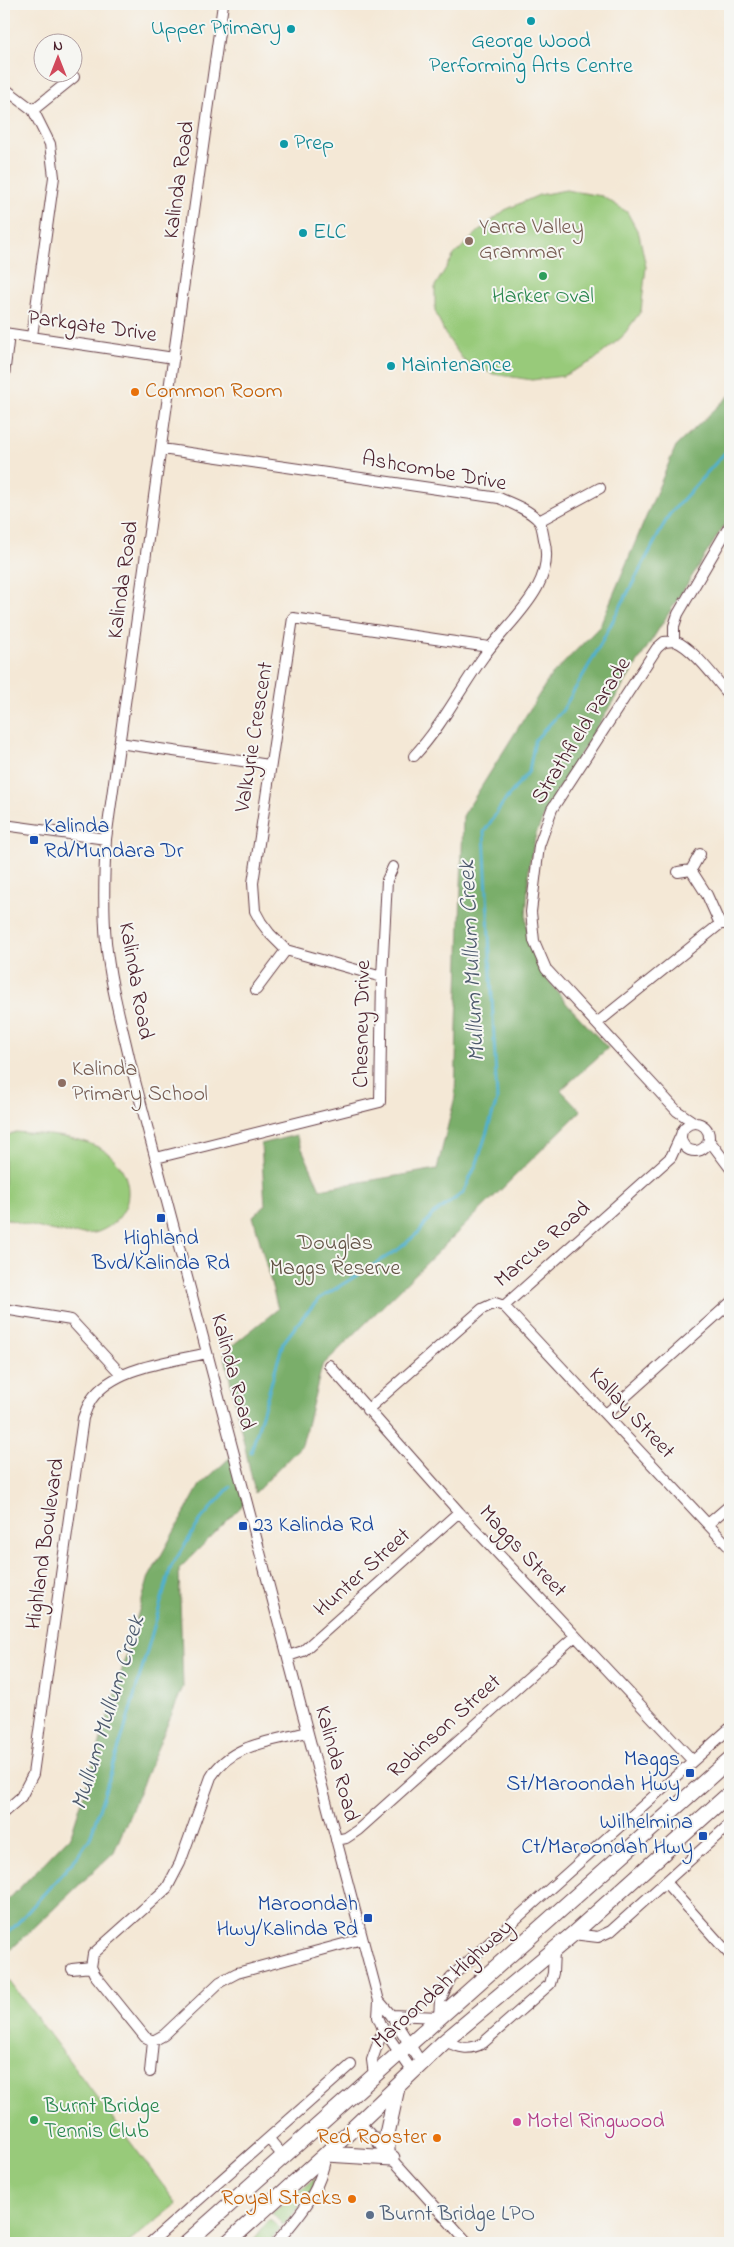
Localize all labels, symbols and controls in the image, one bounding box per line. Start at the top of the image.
place label: Upper Primary [151,13,281,46]
marker: George Wood Performing Arts Centre [525,15,537,27]
marker: Upper Primary [285,23,297,35]
place label: George Wood Performing Arts Centre [429,26,633,84]
north arrow [32,32,82,82]
text: N [53,36,63,57]
street label: Kalinda Road [156,119,204,241]
place label: Prep [294,128,334,160]
marker: Prep [278,138,290,150]
place label: Yarra Valley Grammar [479,212,584,269]
place label: ELC [313,217,347,249]
marker: ELC [297,227,309,239]
marker: Yarra Valley Grammar [463,235,475,247]
marker: Harker Oval [537,270,549,282]
place label: Harker Oval [492,281,594,313]
street label: Parkgate Drive [25,302,159,353]
place label: Maintenance [401,350,512,382]
marker: Maintenance [385,360,397,372]
place label: Common Room [145,376,283,408]
marker: Common Room [129,386,141,398]
street label: Ashcombe Drive [359,444,509,500]
street label: Kalinda Road [100,519,148,641]
street label: Strathfield Parade [524,651,640,811]
street label: Valkyrie Crescent [227,659,284,816]
place label: Kalinda Rd/Mundara Dr [44,811,184,868]
marker: Kalinda Rd/Mundara Dr [28,834,40,846]
water label: Mullum Mullum Creek [450,858,496,1063]
street label: Kalinda Road [109,920,161,1042]
street label: Chesney Drive [346,960,381,1088]
place label: Kalinda Primary School [72,1054,208,1112]
marker: Kalinda Primary School [56,1077,68,1089]
street label: Marcus Road [488,1194,598,1296]
marker: Highland Bvd/Kalinda Rd [155,1212,167,1224]
place label: Highland Bvd/Kalinda Rd [91,1223,230,1280]
park label: Douglas Maggs Reserve [270,1228,400,1286]
street label: Kalinda Road [201,1311,263,1433]
street label: Kallay Street [579,1361,682,1468]
street label: Highland Boulevard [18,1456,75,1632]
street label: Maggs Street [470,1498,574,1607]
place label: 23 Kalinda Rd [253,1510,374,1542]
marker: 23 Kalinda Rd [237,1520,249,1532]
street label: Hunter Street [307,1520,419,1625]
water label: Mullum Mullum Creek [63,1610,156,1815]
street label: Robinson Street [381,1667,510,1787]
street label: Kalinda Road [305,1703,367,1825]
place label: Maggs St/Maroondah Hwy [506,1744,680,1802]
marker: Maggs St/Maroondah Hwy [684,1767,696,1779]
place label: Wilhelmina Ct/Maroondah Hwy [521,1807,693,1865]
marker: Wilhelmina Ct/Maroondah Hwy [697,1830,709,1842]
place label: Maroondah Hwy/Kalinda Rd [216,1889,358,1947]
marker: Maroondah Hwy/Kalinda Rd [362,1912,374,1924]
street label: Maroondah Highway [365,1913,522,2058]
place label: Burnt Bridge Tennis Club [43,2091,160,2148]
place label: Motel Ringwood [527,2106,665,2139]
marker: Burnt Bridge Tennis Club [28,2114,40,2126]
marker: Motel Ringwood [511,2116,523,2128]
place label: Red Rooster [317,2122,427,2154]
marker: Red Rooster [431,2132,443,2144]
place label: Royal Stacks [221,2183,342,2216]
marker: Royal Stacks [346,2193,358,2205]
place label: Burnt Bridge LPO [379,2199,535,2232]
marker: Burnt Bridge LPO [364,2209,376,2221]

